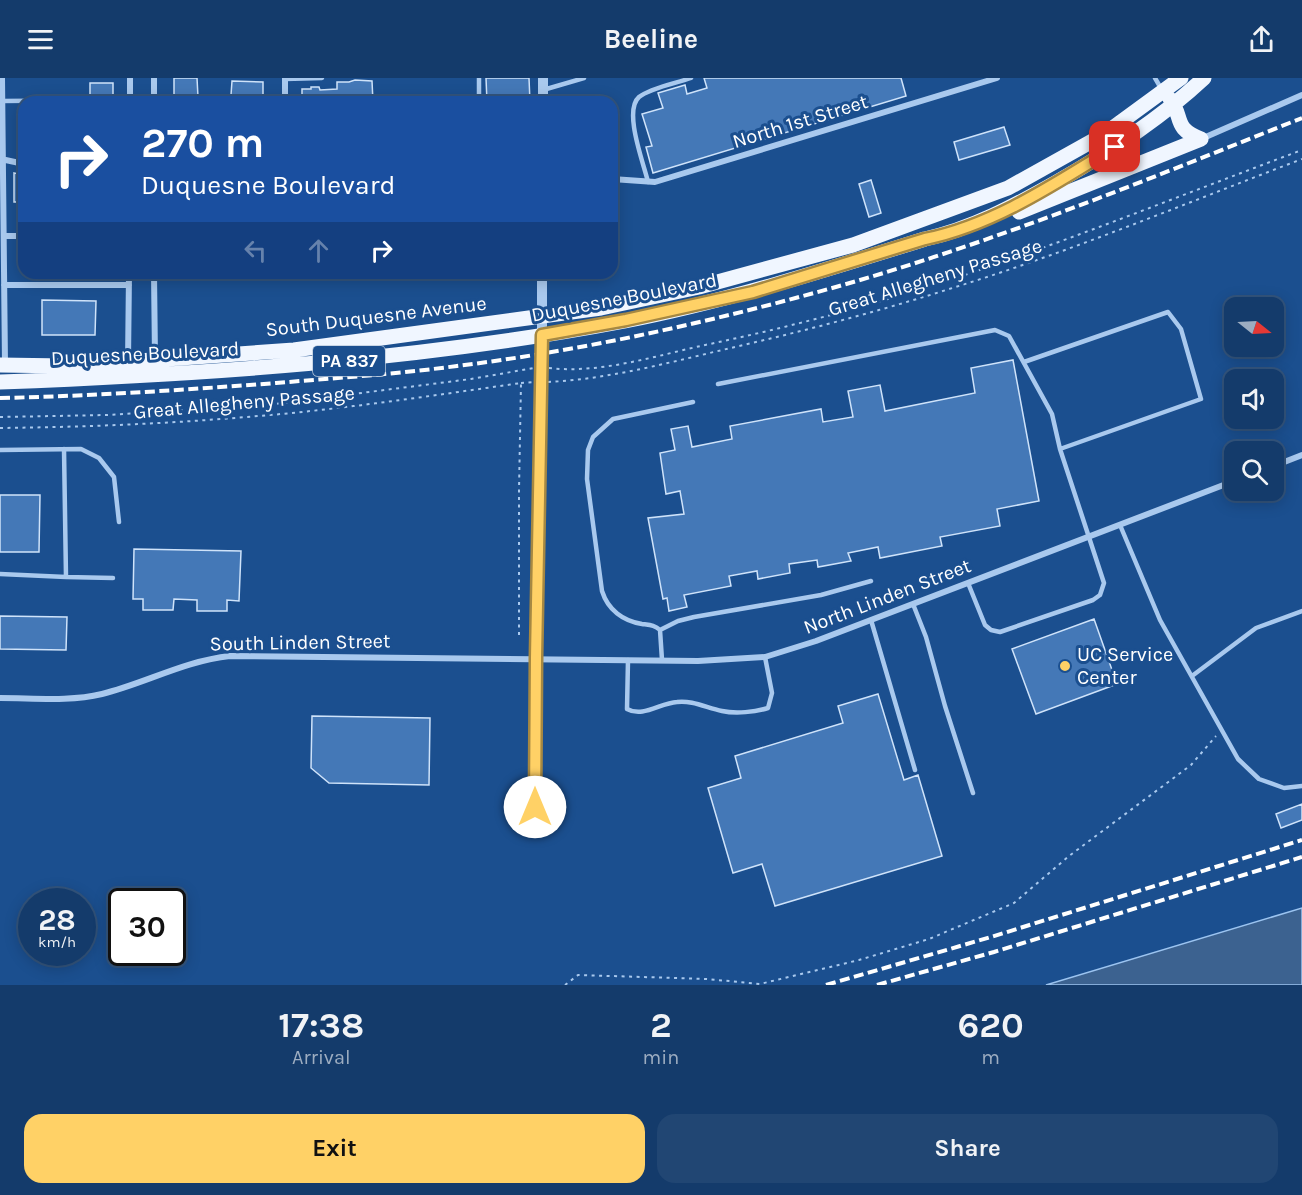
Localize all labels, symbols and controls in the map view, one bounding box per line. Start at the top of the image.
icon: menu [24,23,57,56]
text: Beeline [604,23,698,55]
icon: share [1245,23,1278,56]
street label: North 1st Street [730,90,871,153]
text: 270 m [141,118,264,168]
icon: right [42,120,120,198]
pin [1089,121,1140,172]
icon: arrive [1098,130,1131,163]
text: Duquesne Boulevard [141,169,395,201]
icon: left [239,234,272,267]
icon: ahead [302,234,335,267]
icon: right [365,234,398,267]
street label: Great Allegheny Passage [826,234,1045,321]
street label: Duquesne Boulevard [529,268,719,327]
street label: South Duquesne Avenue [264,292,488,341]
north arrow [1224,297,1284,357]
map controls [1224,297,1284,501]
street label: Duquesne Boulevard [50,337,240,370]
road number: PA 837 [313,346,385,376]
button: sound [1224,369,1284,429]
street label: Great Allegheny Passage [132,381,356,424]
button: search [1224,441,1284,501]
street label: North Linden Street [800,554,975,639]
street label: South Linden Street [209,629,391,656]
place label: UC Service Center [1077,643,1173,689]
marker: UC Service Center [1058,659,1072,673]
position arrow [503,775,567,839]
speed limit sign: 30 [108,888,186,966]
text: 28 [38,902,76,938]
text: km/h [38,933,76,951]
text: 17:38 [278,1004,364,1046]
text: 2 [650,1004,672,1046]
text: 620 [957,1004,1024,1046]
text: Arrival [292,1046,351,1069]
text: min [642,1046,679,1069]
text: m [981,1046,1000,1069]
button: Exit [24,1114,645,1183]
button: Share [657,1114,1278,1183]

